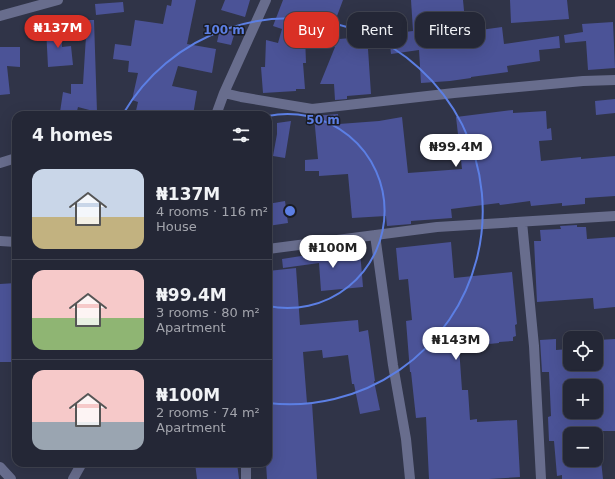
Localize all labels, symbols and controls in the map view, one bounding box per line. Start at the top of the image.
chip: Buy [284,12,339,48]
chip: Rent [347,12,407,48]
chip: Filters [415,12,485,48]
pin: ₦137M [30,15,86,49]
text: ₦137M [33,20,83,35]
text: 100 m [203,23,245,37]
text: 50 m [306,113,340,127]
icon: filters [230,124,252,146]
text: 4 homes [32,125,113,145]
pin: ₦99.4M [423,134,489,168]
text: ₦99.4M [429,139,483,154]
text: ₦137M [156,184,220,204]
icon: home [64,185,112,233]
text: 4 rooms · 116 m² [156,204,268,219]
centre of rings [283,204,297,218]
text: House [156,219,197,234]
pin: ₦100M [305,235,361,269]
text: ₦100M [308,240,358,255]
text: ₦99.4M [156,285,227,305]
icon: home [64,286,112,334]
text: 3 rooms · 80 m² [156,305,260,320]
text: Apartment [156,320,226,335]
pin: ₦143M [428,327,484,361]
map controls [563,331,603,467]
button: locate [563,331,603,371]
text: ₦143M [431,332,481,347]
button: + [563,379,603,419]
text: ₦100M [156,385,220,405]
icon: home [64,386,112,434]
text: 2 rooms · 74 m² [156,405,260,420]
text: Apartment [156,420,226,435]
button: − [563,427,603,467]

